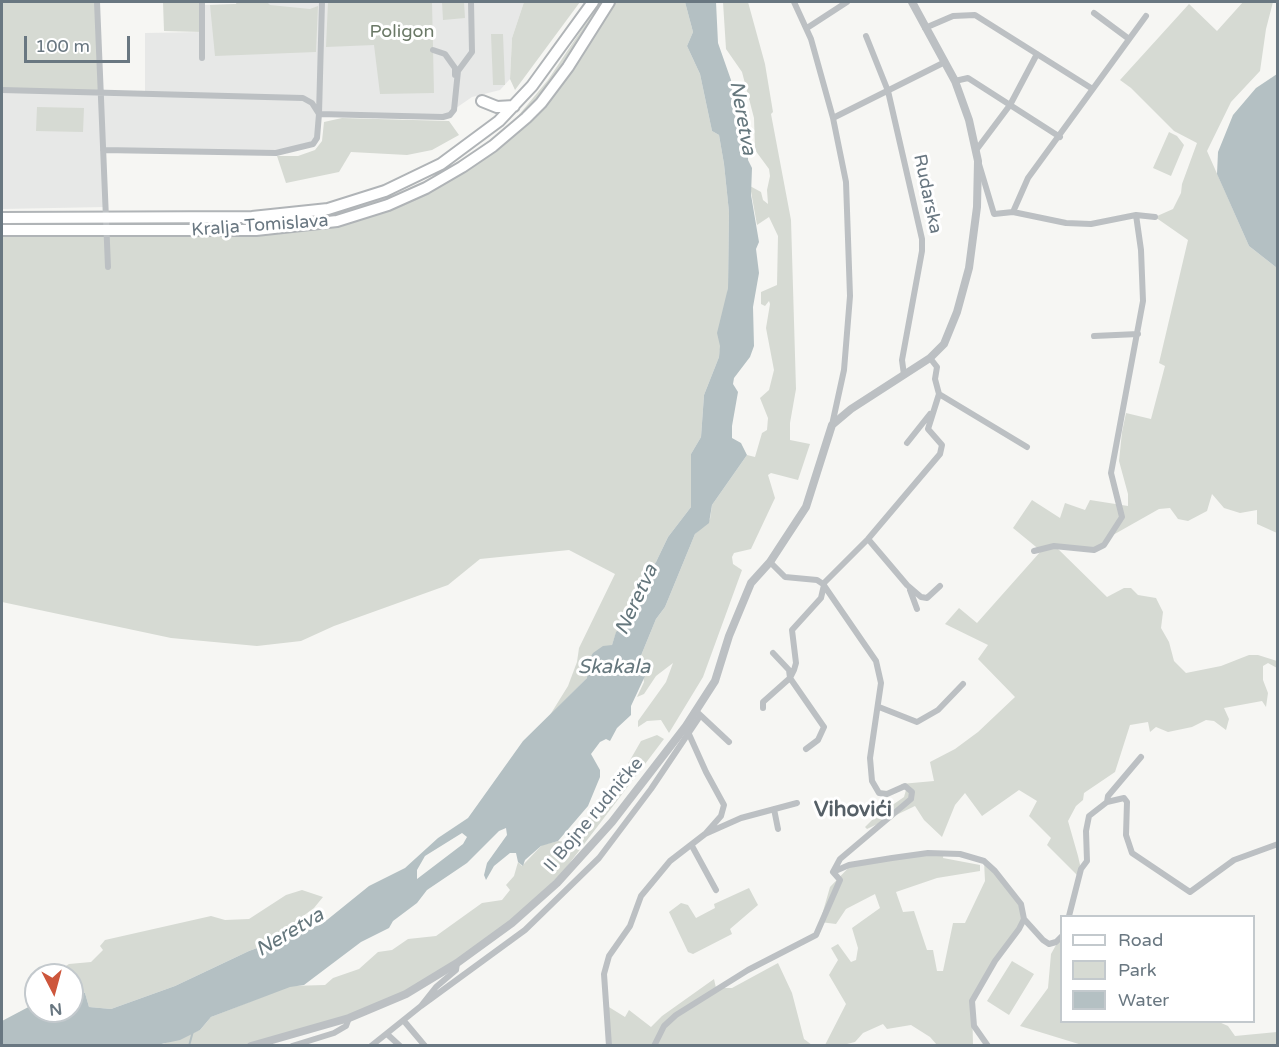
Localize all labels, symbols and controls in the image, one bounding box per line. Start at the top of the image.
park label: Poligon [369,21,435,43]
scale bar [27,24,134,62]
text: 100 m [35,35,90,57]
water label: Neretva [724,79,760,157]
street label: Rudarska [908,152,946,236]
street label: Kralja Tomislava [191,210,329,242]
water label: Neretva [610,561,664,639]
water label: Skakala [578,656,650,680]
street label: II Bojne rudničke [540,753,648,877]
district label: Vihovići [814,797,892,823]
water label: Neretva [252,903,328,963]
legend [1060,915,1255,1023]
text: Road [1118,929,1163,951]
text: Park [1118,959,1156,981]
north arrow [24,963,84,1023]
text: Water [1118,989,1169,1011]
text: N [48,998,63,1020]

